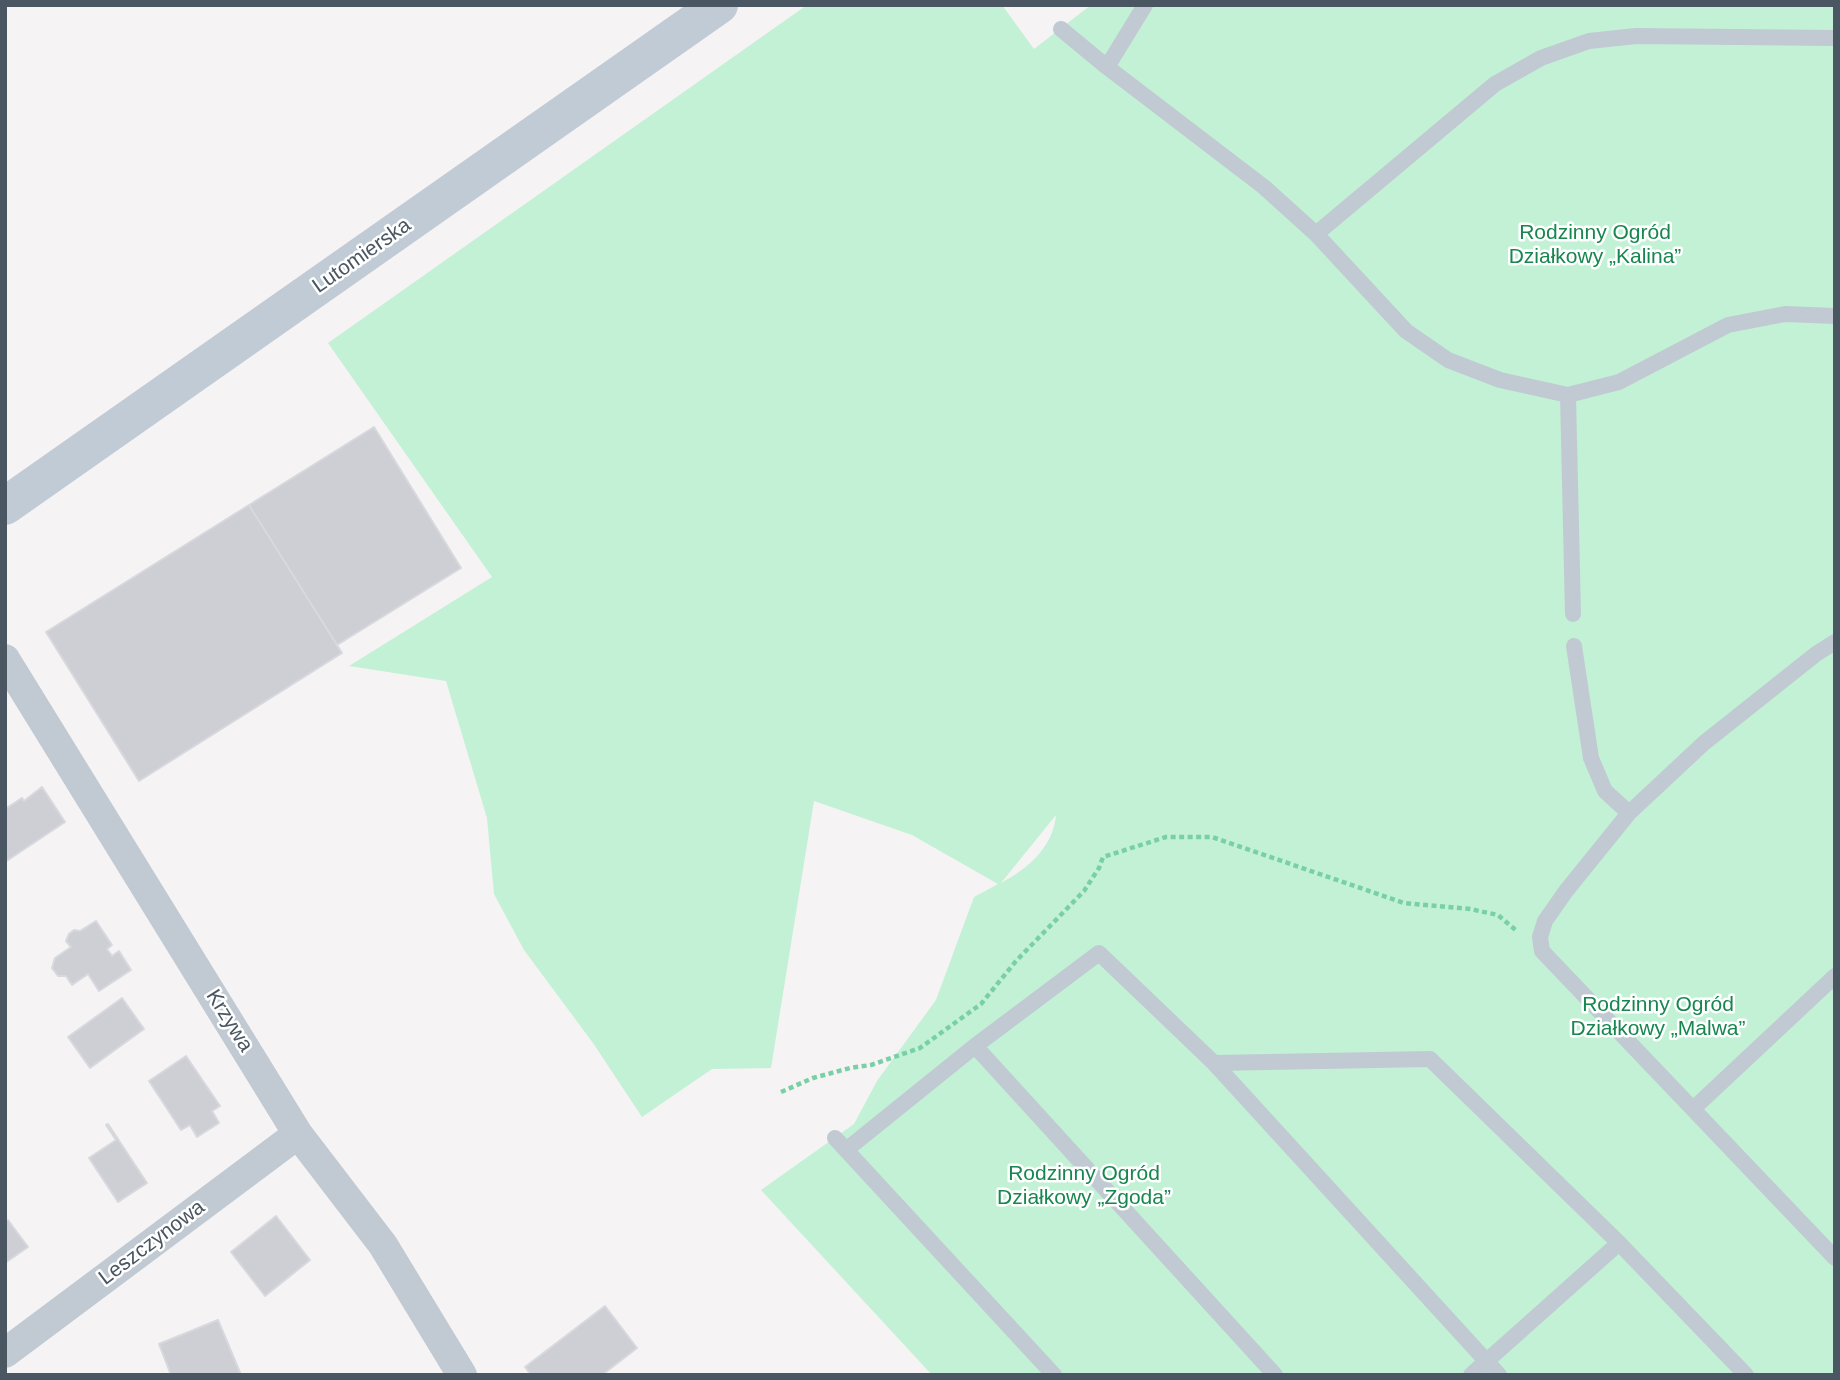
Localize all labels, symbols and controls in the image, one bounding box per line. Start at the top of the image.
street label: Lutomierska [308,213,416,299]
park label: Rodzinny Ogród Działkowy „Kalina” [1509,220,1681,270]
street label: Krzywa [200,985,258,1057]
park label: Rodzinny Ogród Działkowy „Malwa” [1570,992,1746,1042]
park label: Rodzinny Ogród Działkowy „Zgoda” [997,1161,1171,1211]
street label: Leszczynowa [94,1195,210,1291]

